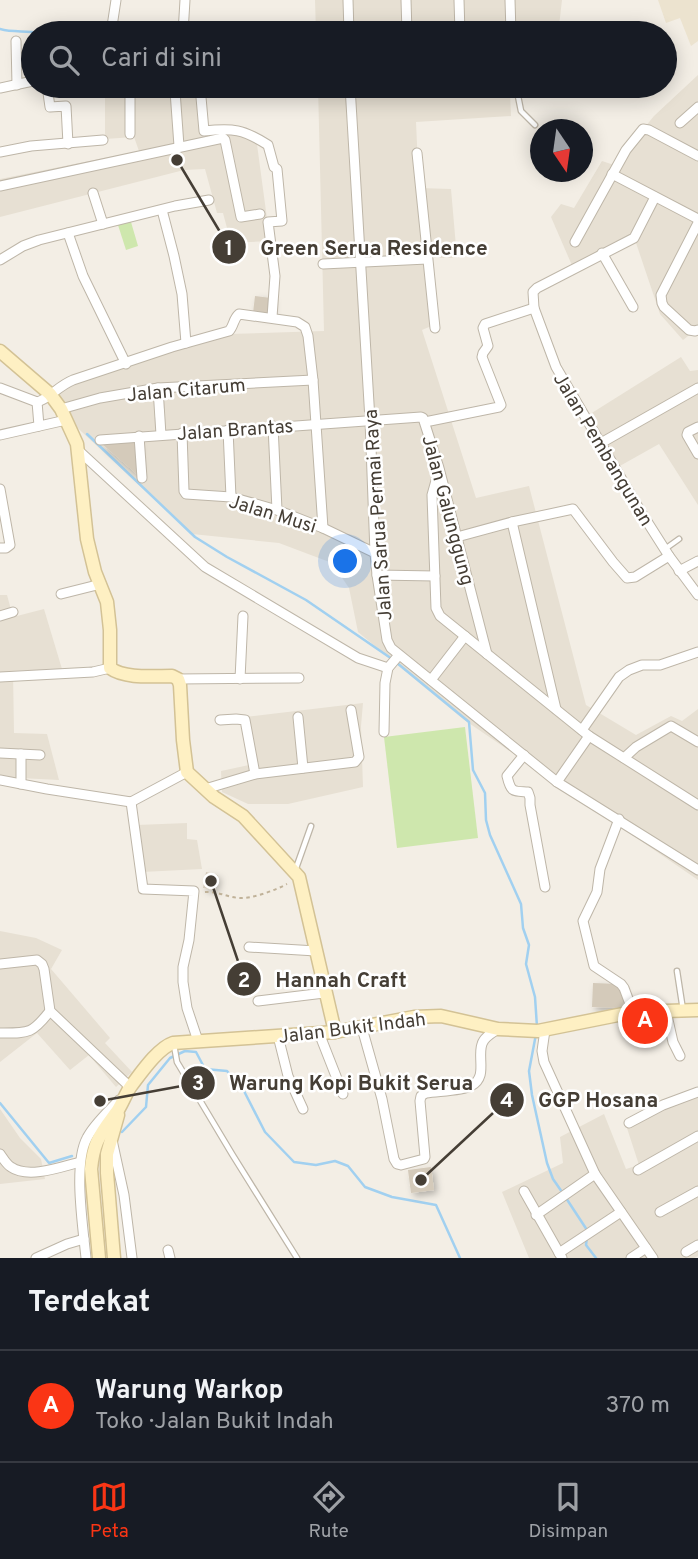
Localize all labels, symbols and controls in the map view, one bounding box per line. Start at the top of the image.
search box [21,21,677,98]
icon: search [45,41,83,79]
text: Cari di sini [101,43,222,76]
north arrow [530,119,593,182]
callout: Green Serua Residence [212,226,502,268]
text: 1 [225,236,233,263]
text: Green Serua Residence [260,236,488,263]
street label: Jalan Pembangunan [547,369,658,531]
street label: Jalan Citarum [126,374,247,408]
street label: Jalan Sarua Permai Raya [360,408,398,622]
street label: Jalan Brantas [176,415,294,447]
street label: Jalan Galunggung [415,433,479,588]
street label: Jalan Musi [226,490,319,540]
your location [328,544,362,578]
callout: Hannah Craft [227,958,421,1000]
text: 2 [238,968,250,995]
text: Hannah Craft [275,968,407,995]
pin: A [622,995,668,1047]
street label: Jalan Bukit Indah [277,1008,427,1050]
callout: Warung Kopi Bukit Serua [180,1062,487,1104]
text: 3 [192,1071,204,1098]
text: Warung Kopi Bukit Serua [229,1071,473,1098]
callout: GGP Hosana [489,1079,673,1121]
text: 4 [500,1088,514,1115]
text: GGP Hosana [538,1088,658,1115]
text: Terdekat [28,1285,150,1322]
text: Warung Warkop [95,1375,284,1408]
text: A [43,1392,59,1421]
text: 370 m [605,1392,670,1421]
text: Toko · Jalan Bukit Indah [95,1408,334,1437]
tab: Peta [90,1478,129,1544]
tab: Rute [308,1478,349,1544]
tab: Disimpan [528,1478,608,1544]

